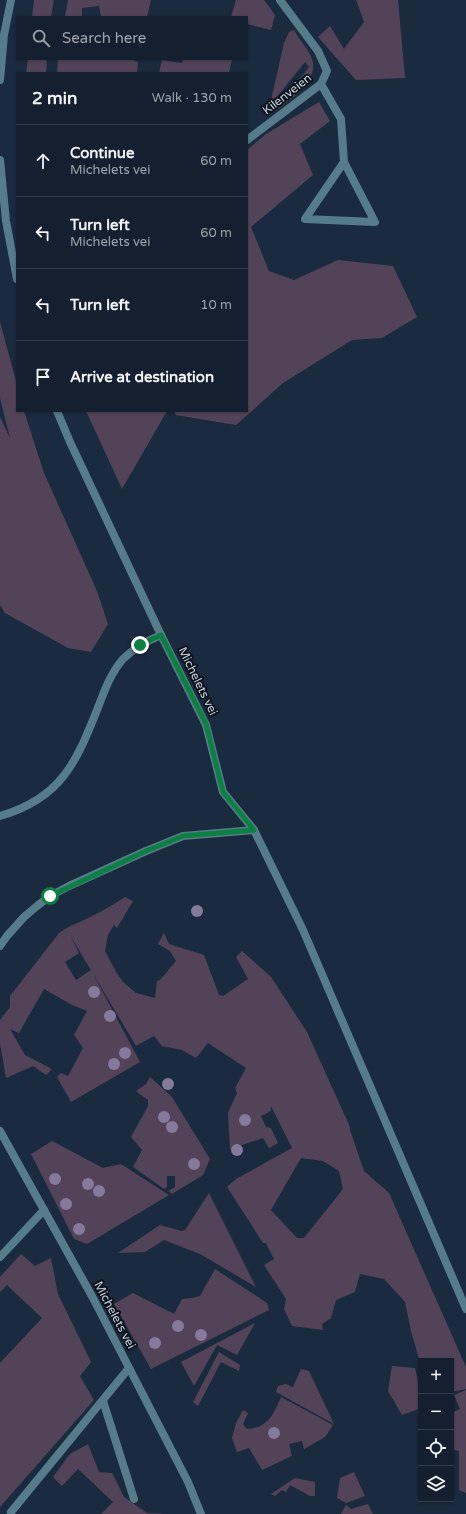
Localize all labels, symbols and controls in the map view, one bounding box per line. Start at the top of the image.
search box [16,16,248,60]
icon: search [30,27,52,49]
text: Search here [62,29,146,47]
street label: Kilenveien [260,71,314,117]
text: 2 min [32,88,77,109]
text: Walk · 130 m [152,90,232,106]
text: Continue [70,144,134,162]
icon: ahead [32,150,54,172]
text: 60 m [200,153,232,169]
text: Michelets vei [70,162,150,178]
text: Turn left [70,216,130,234]
icon: left [32,222,54,244]
text: 60 m [200,225,232,241]
text: Michelets vei [70,234,150,250]
icon: left [32,294,54,316]
text: Turn left [70,296,130,314]
text: 10 m [200,297,232,313]
icon: arrive [32,366,54,388]
text: Arrive at destination [70,368,214,386]
route end [131,636,149,654]
street label: Michelets vei [175,645,221,717]
route start [41,887,59,905]
street label: Michelets vei [91,1279,139,1351]
map controls [418,1358,454,1502]
button: + [418,1358,454,1394]
button: − [418,1394,454,1430]
button: locate [418,1430,454,1466]
button: layers [418,1466,454,1502]

